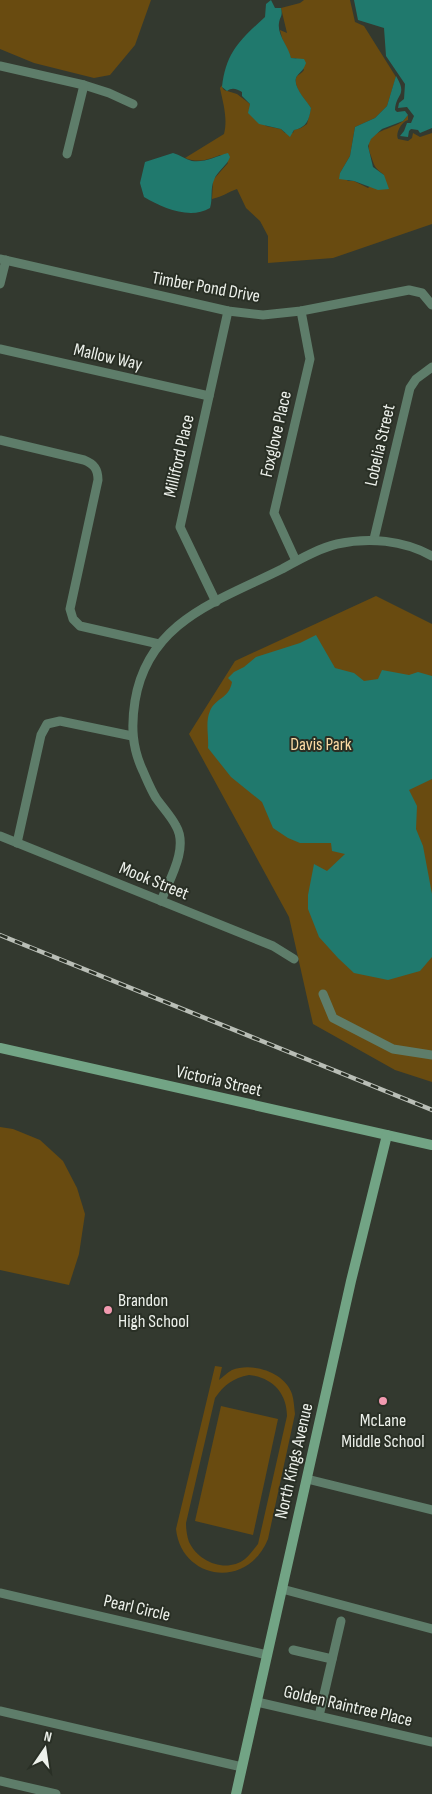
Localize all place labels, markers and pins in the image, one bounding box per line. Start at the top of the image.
place label: Brandon High School [118,1290,189,1332]
marker: Brandon High School [102,1304,114,1316]
marker: McLane Middle School [377,1395,389,1407]
place label: McLane Middle School [341,1410,425,1452]

